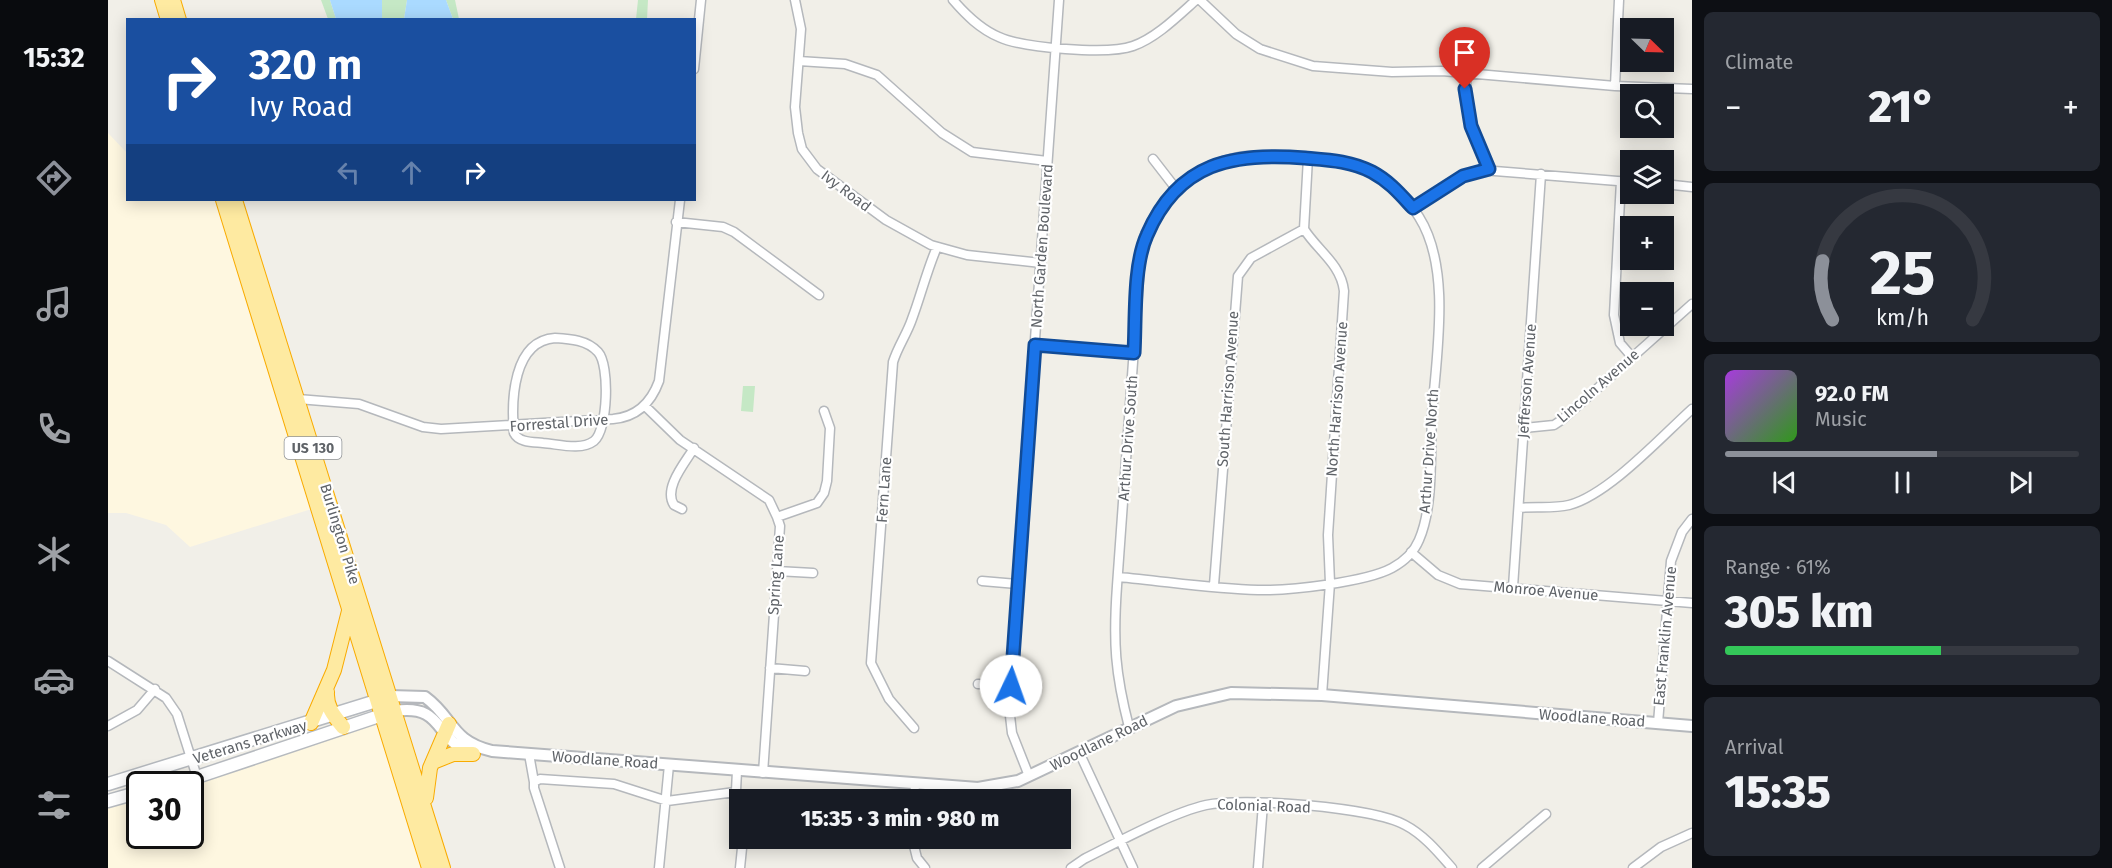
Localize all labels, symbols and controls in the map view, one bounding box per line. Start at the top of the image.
north arrow [1620,18,1674,72]
map controls [1620,18,1674,336]
pin [1439,27,1490,89]
icon: arrive [1448,36,1481,69]
text: 320 m [249,40,362,90]
text: 15:32 [23,42,85,74]
icon: right [150,42,228,120]
text: Climate [1725,50,1793,74]
text: 21° [1868,80,1936,134]
button: search [1620,84,1674,138]
text: − [1725,88,1742,128]
text: + [2063,88,2079,128]
text: Ivy Road [249,91,353,123]
button: layers [1620,150,1674,204]
icon: left [332,156,365,189]
icon: ahead [395,156,428,189]
icon: right [458,156,491,189]
icon: directions [33,157,75,199]
street label: North Garden Boulevard [1027,163,1057,329]
street label: Ivy Road [818,166,874,216]
button: + [1620,216,1674,270]
text: 25 [1869,236,1935,311]
button: − [1620,282,1674,336]
icon: music [33,283,75,325]
text: km/h [1875,305,1929,331]
street label: South Harrison Avenue [1214,310,1242,468]
street label: North Harrison Avenue [1323,321,1351,477]
street label: Jefferson Avenue [1514,323,1540,439]
street label: Lincoln Avenue [1553,345,1643,427]
street label: Arthur Drive South [1115,374,1141,502]
text: 92.0 FM [1815,380,1889,407]
street label: Arthur Drive North [1416,388,1442,514]
text: Music [1815,407,1867,431]
icon: phone [33,408,75,450]
street label: Forrestal Drive [509,411,609,435]
road number: US 130 [284,437,342,459]
street label: Fern Lane [873,456,895,524]
icon: previous [1768,466,1801,499]
icon: pause [1886,466,1919,499]
icon: next [2004,466,2037,499]
street label: Burlington Pike [316,482,364,586]
icon: climate [33,533,75,575]
street label: Spring Lane [764,534,788,616]
text: Range · 61% [1725,555,1831,579]
street label: East Franklin Avenue [1650,565,1680,707]
street label: Monroe Avenue [1493,577,1599,605]
text: 305 km [1725,585,1873,639]
position arrow [979,654,1043,718]
icon: car [33,659,75,701]
street label: Woodlane Road [1538,705,1646,731]
street label: Woodlane Road [1047,712,1151,774]
street label: Veterans Parkway [191,716,310,768]
text: Arrival [1725,735,1784,759]
street label: Woodlane Road [551,747,659,773]
text: 15:35 [1725,765,1831,819]
speed limit sign: 30 [126,771,204,849]
icon: filters [33,784,75,826]
street label: Colonial Road [1217,795,1311,817]
text: 15:35 · 3 min · 980 m [801,805,999,832]

